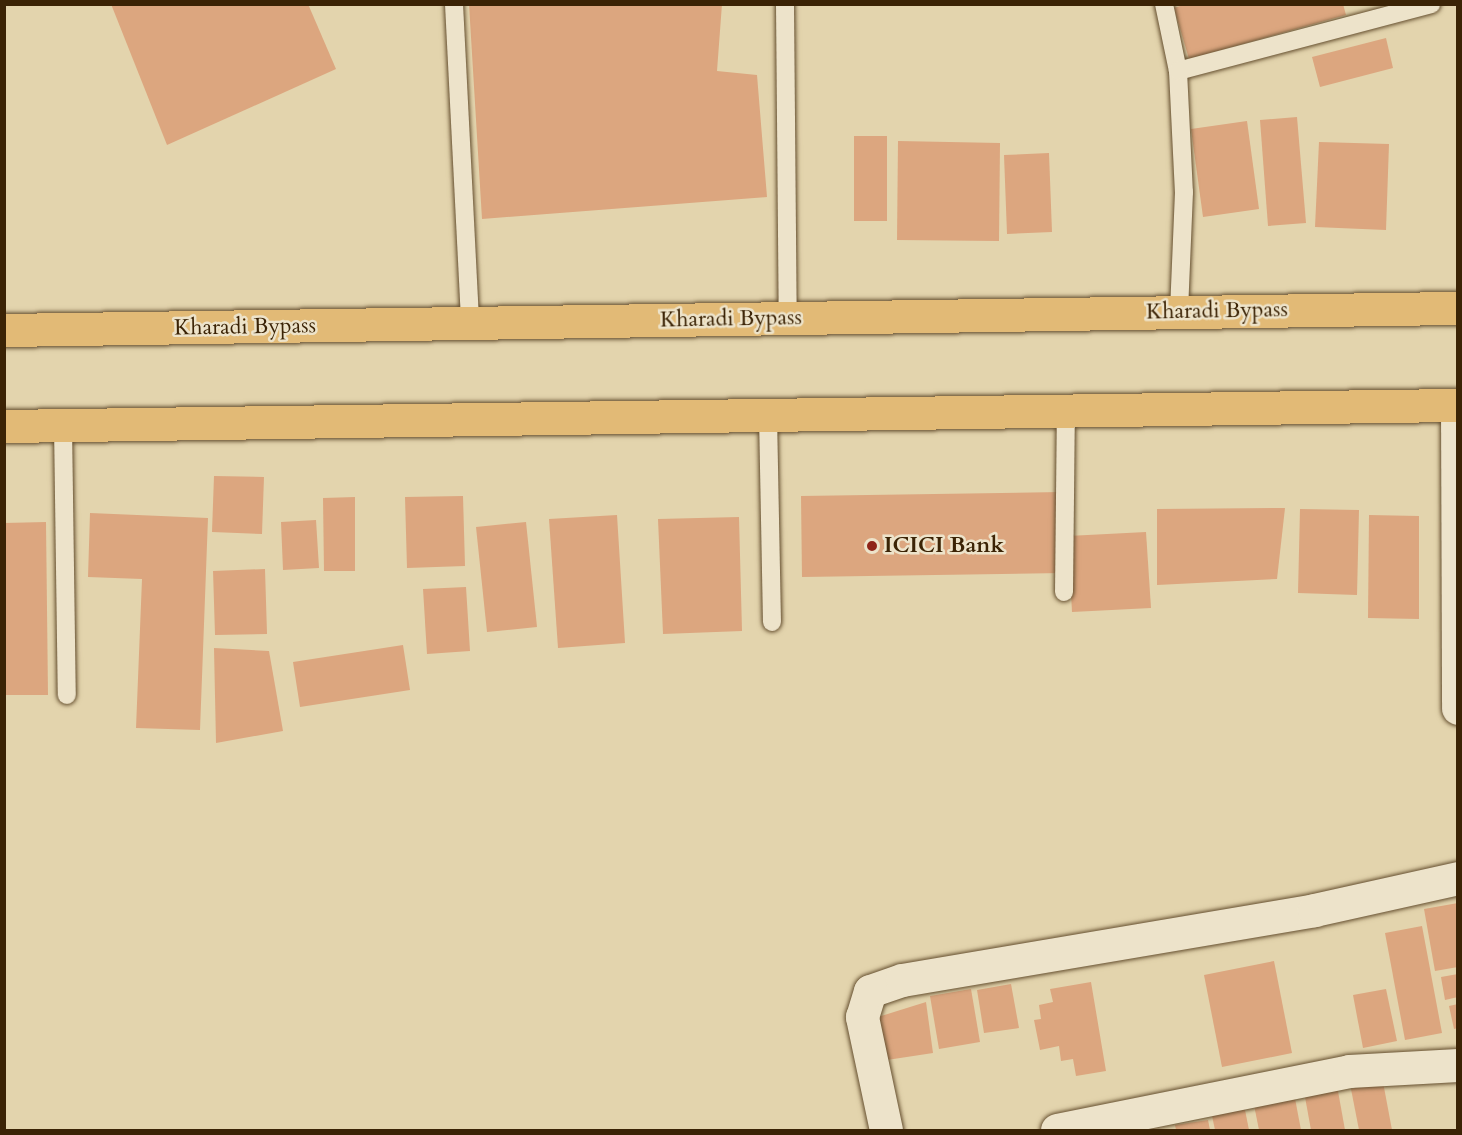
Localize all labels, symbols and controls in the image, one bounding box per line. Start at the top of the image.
street label: Kharadi Bypass [1146,297,1288,325]
street label: Kharadi Bypass [660,305,802,333]
street label: Kharadi Bypass [174,313,316,341]
place label: ICICI Bank [884,533,1004,559]
marker: ICICI Bank [865,539,879,553]

